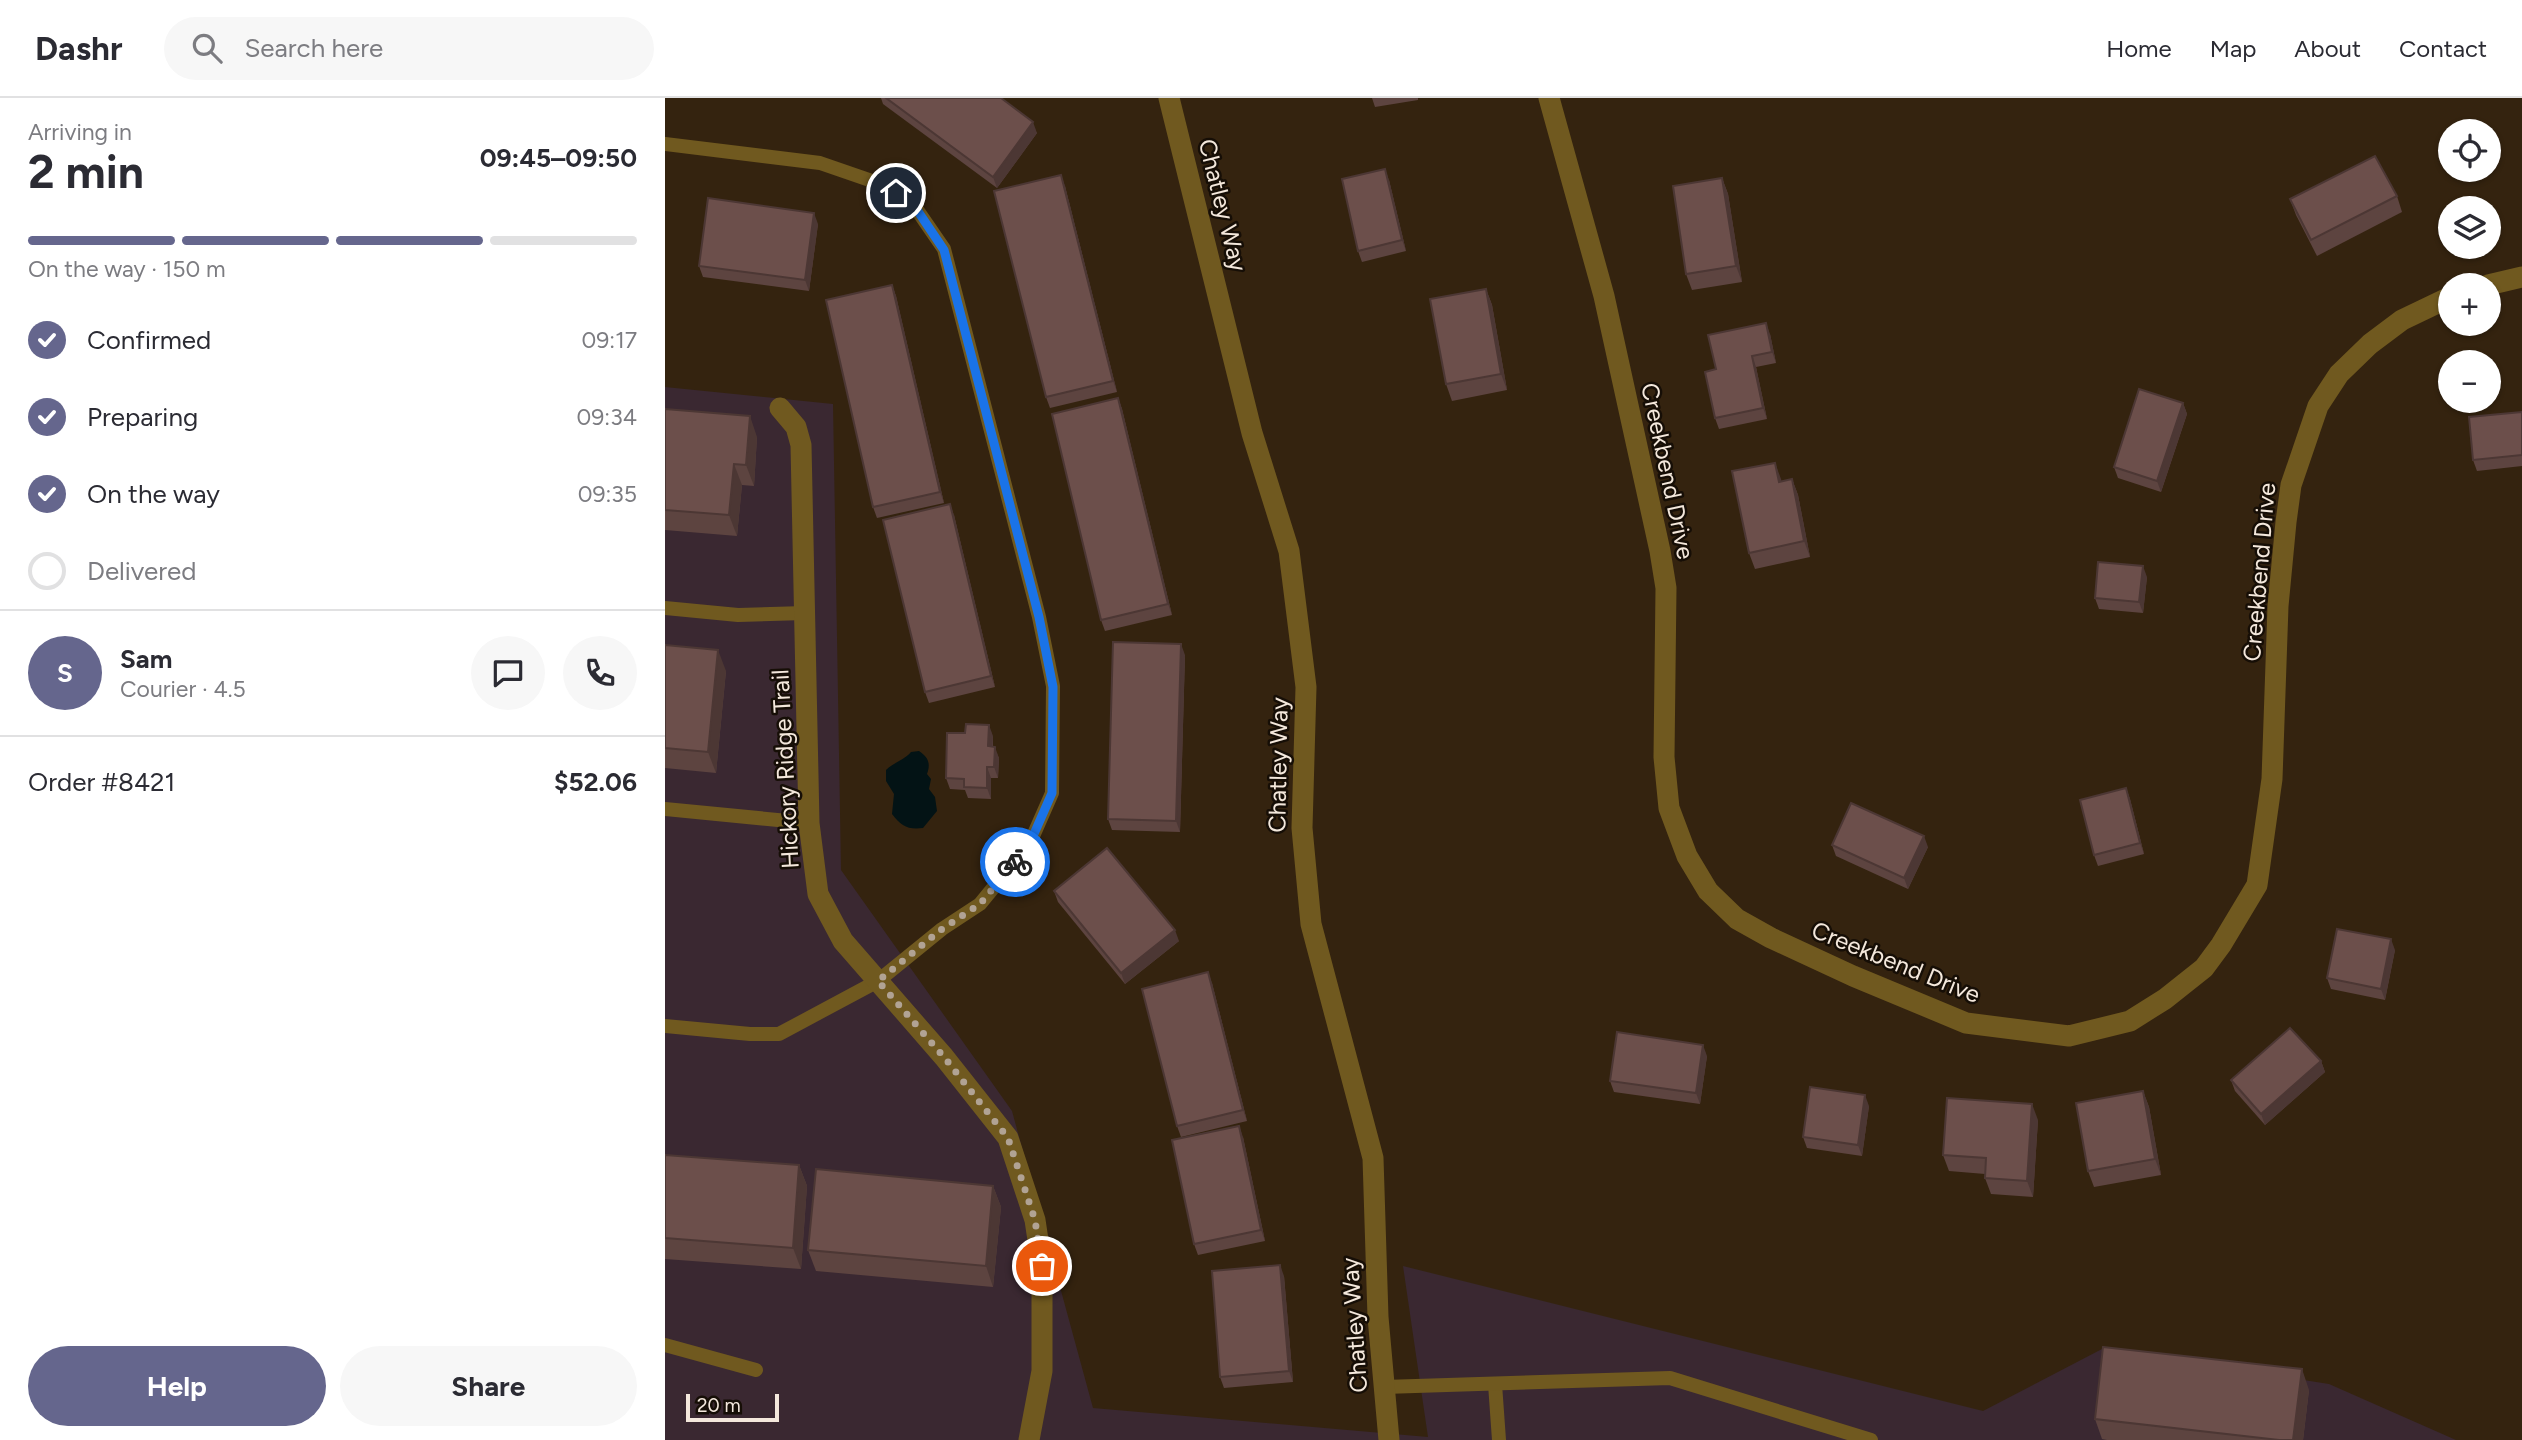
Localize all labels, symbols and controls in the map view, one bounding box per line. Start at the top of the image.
search box [164,17,654,80]
text: Dashr [35,29,122,68]
icon: search [188,29,226,67]
text: Search here [244,32,383,64]
text: Home [2106,34,2172,63]
text: Map [2210,34,2256,63]
text: About [2294,34,2361,63]
text: Contact [2399,34,2487,63]
text: Arriving in [28,118,132,146]
map controls [2438,119,2501,413]
button: locate [2438,119,2501,182]
street label: Chatley Way [1193,136,1254,275]
text: 09:45–09:50 [480,142,637,174]
text: 2 min [28,144,144,200]
pin [866,163,926,223]
icon: home [877,174,915,212]
button: layers [2438,196,2501,259]
text: On the way · 150 m [28,255,225,283]
button: + [2438,273,2501,336]
icon: check [28,321,66,359]
text: Confirmed [87,324,211,356]
text: 09:17 [582,326,637,354]
button: − [2438,350,2501,413]
street label: Creekbend Drive [1635,380,1701,562]
icon: check [28,398,66,436]
text: Preparing [87,401,198,433]
text: 09:34 [577,403,637,431]
icon: check [28,475,66,513]
text: On the way [87,478,220,510]
text: 09:35 [578,480,637,508]
street label: Creekbend Drive [2237,481,2281,663]
text: Delivered [87,555,196,587]
button: chat [471,636,545,710]
button: phone [563,636,637,710]
text: Sam [120,643,172,675]
text: S [57,657,73,689]
street label: Hickory Ridge Trail [765,669,805,869]
text: Courier · 4.5 [120,675,246,703]
street label: Chatley Way [1262,697,1294,833]
text: Order #8421 [28,766,175,798]
text: $52.06 [554,766,637,798]
courier [980,827,1050,897]
icon: bike [996,843,1034,881]
street label: Creekbend Drive [1807,915,1985,1009]
pin [1012,1236,1072,1296]
icon: bag [1023,1247,1061,1285]
street label: Chatley Way [1335,1256,1373,1394]
button: Help [28,1346,326,1426]
button: Share [340,1346,637,1426]
scale bar [686,1391,779,1423]
text: 20 m [697,1394,741,1417]

